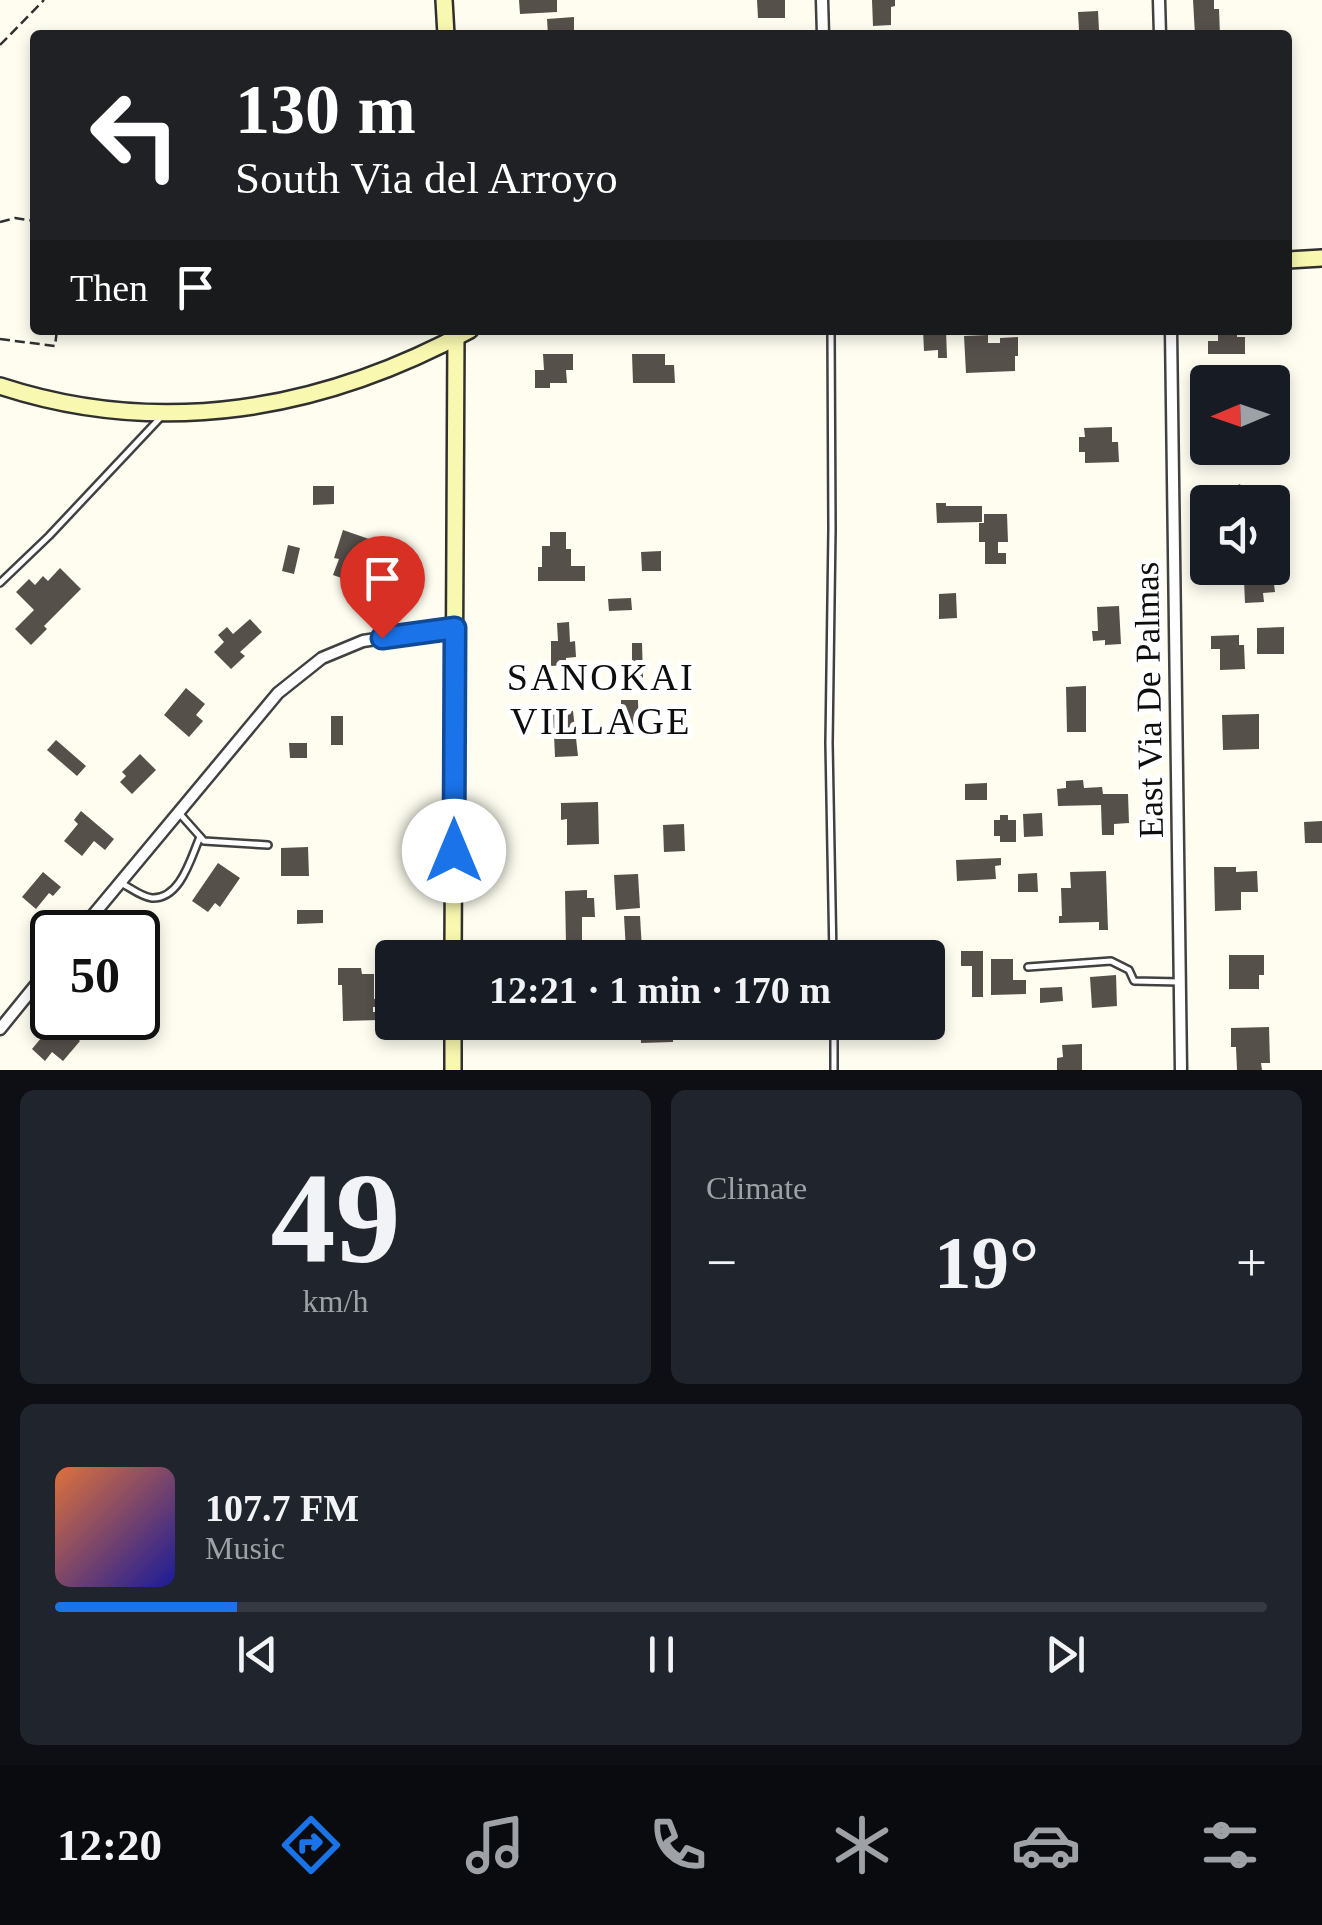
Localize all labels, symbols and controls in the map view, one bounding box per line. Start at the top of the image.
icon: left [70,70,200,200]
text: 130 m [235,71,416,148]
text: South Via del Arroyo [235,153,618,203]
icon: arrive [168,260,223,315]
text: Then [70,267,148,309]
north arrow [1190,365,1290,465]
map controls [1190,365,1290,585]
button: sound [1190,485,1290,585]
pin [340,536,425,639]
icon: arrive [355,551,410,606]
street label: East Via De Palmas [1127,562,1171,838]
district label: SANOKAI VILLAGE [507,656,695,742]
position arrow [402,799,506,903]
speed limit sign: 50 [30,910,160,1040]
text: 12:21 · 1 min · 170 m [489,969,831,1011]
text: 49 [271,1146,401,1290]
text: Climate [706,1170,807,1206]
text: 19° [934,1221,1039,1304]
text: − [706,1232,737,1293]
text: + [1236,1232,1267,1293]
text: km/h [303,1283,368,1319]
text: 107.7 FM [205,1487,359,1529]
text: Music [205,1530,285,1566]
icon: previous [230,1627,285,1682]
icon: pause [634,1627,689,1682]
icon: next [1038,1627,1093,1682]
icon: directions [276,1810,346,1880]
icon: music [460,1810,530,1880]
icon: phone [643,1810,713,1880]
icon: climate [827,1810,897,1880]
icon: car [1011,1810,1081,1880]
icon: filters [1195,1810,1265,1880]
text: 12:20 [57,1820,162,1870]

